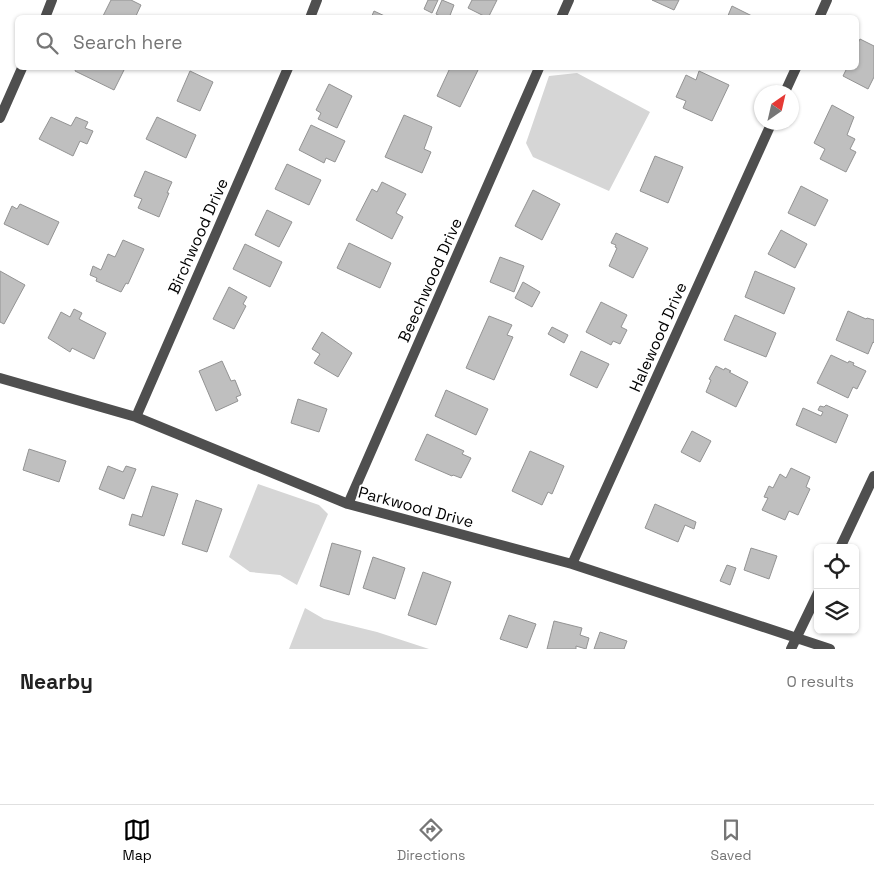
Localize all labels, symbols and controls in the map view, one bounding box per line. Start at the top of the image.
search box [15,15,859,70]
icon: search [33,29,61,57]
text: Search here [73,30,183,55]
north arrow [754,85,799,130]
street label: Birchwood Drive [163,175,233,297]
street label: Beechwood Drive [393,215,467,345]
street label: Halewood Drive [624,279,692,395]
street label: Parkwood Drive [356,482,476,532]
map controls [814,544,859,634]
button: locate [814,544,859,589]
button: layers [814,589,859,634]
text: Nearby [20,668,93,695]
text: 0 results [786,671,854,692]
tab: Map [123,816,152,864]
tab: Directions [397,816,465,864]
tab: Saved [711,816,751,864]

